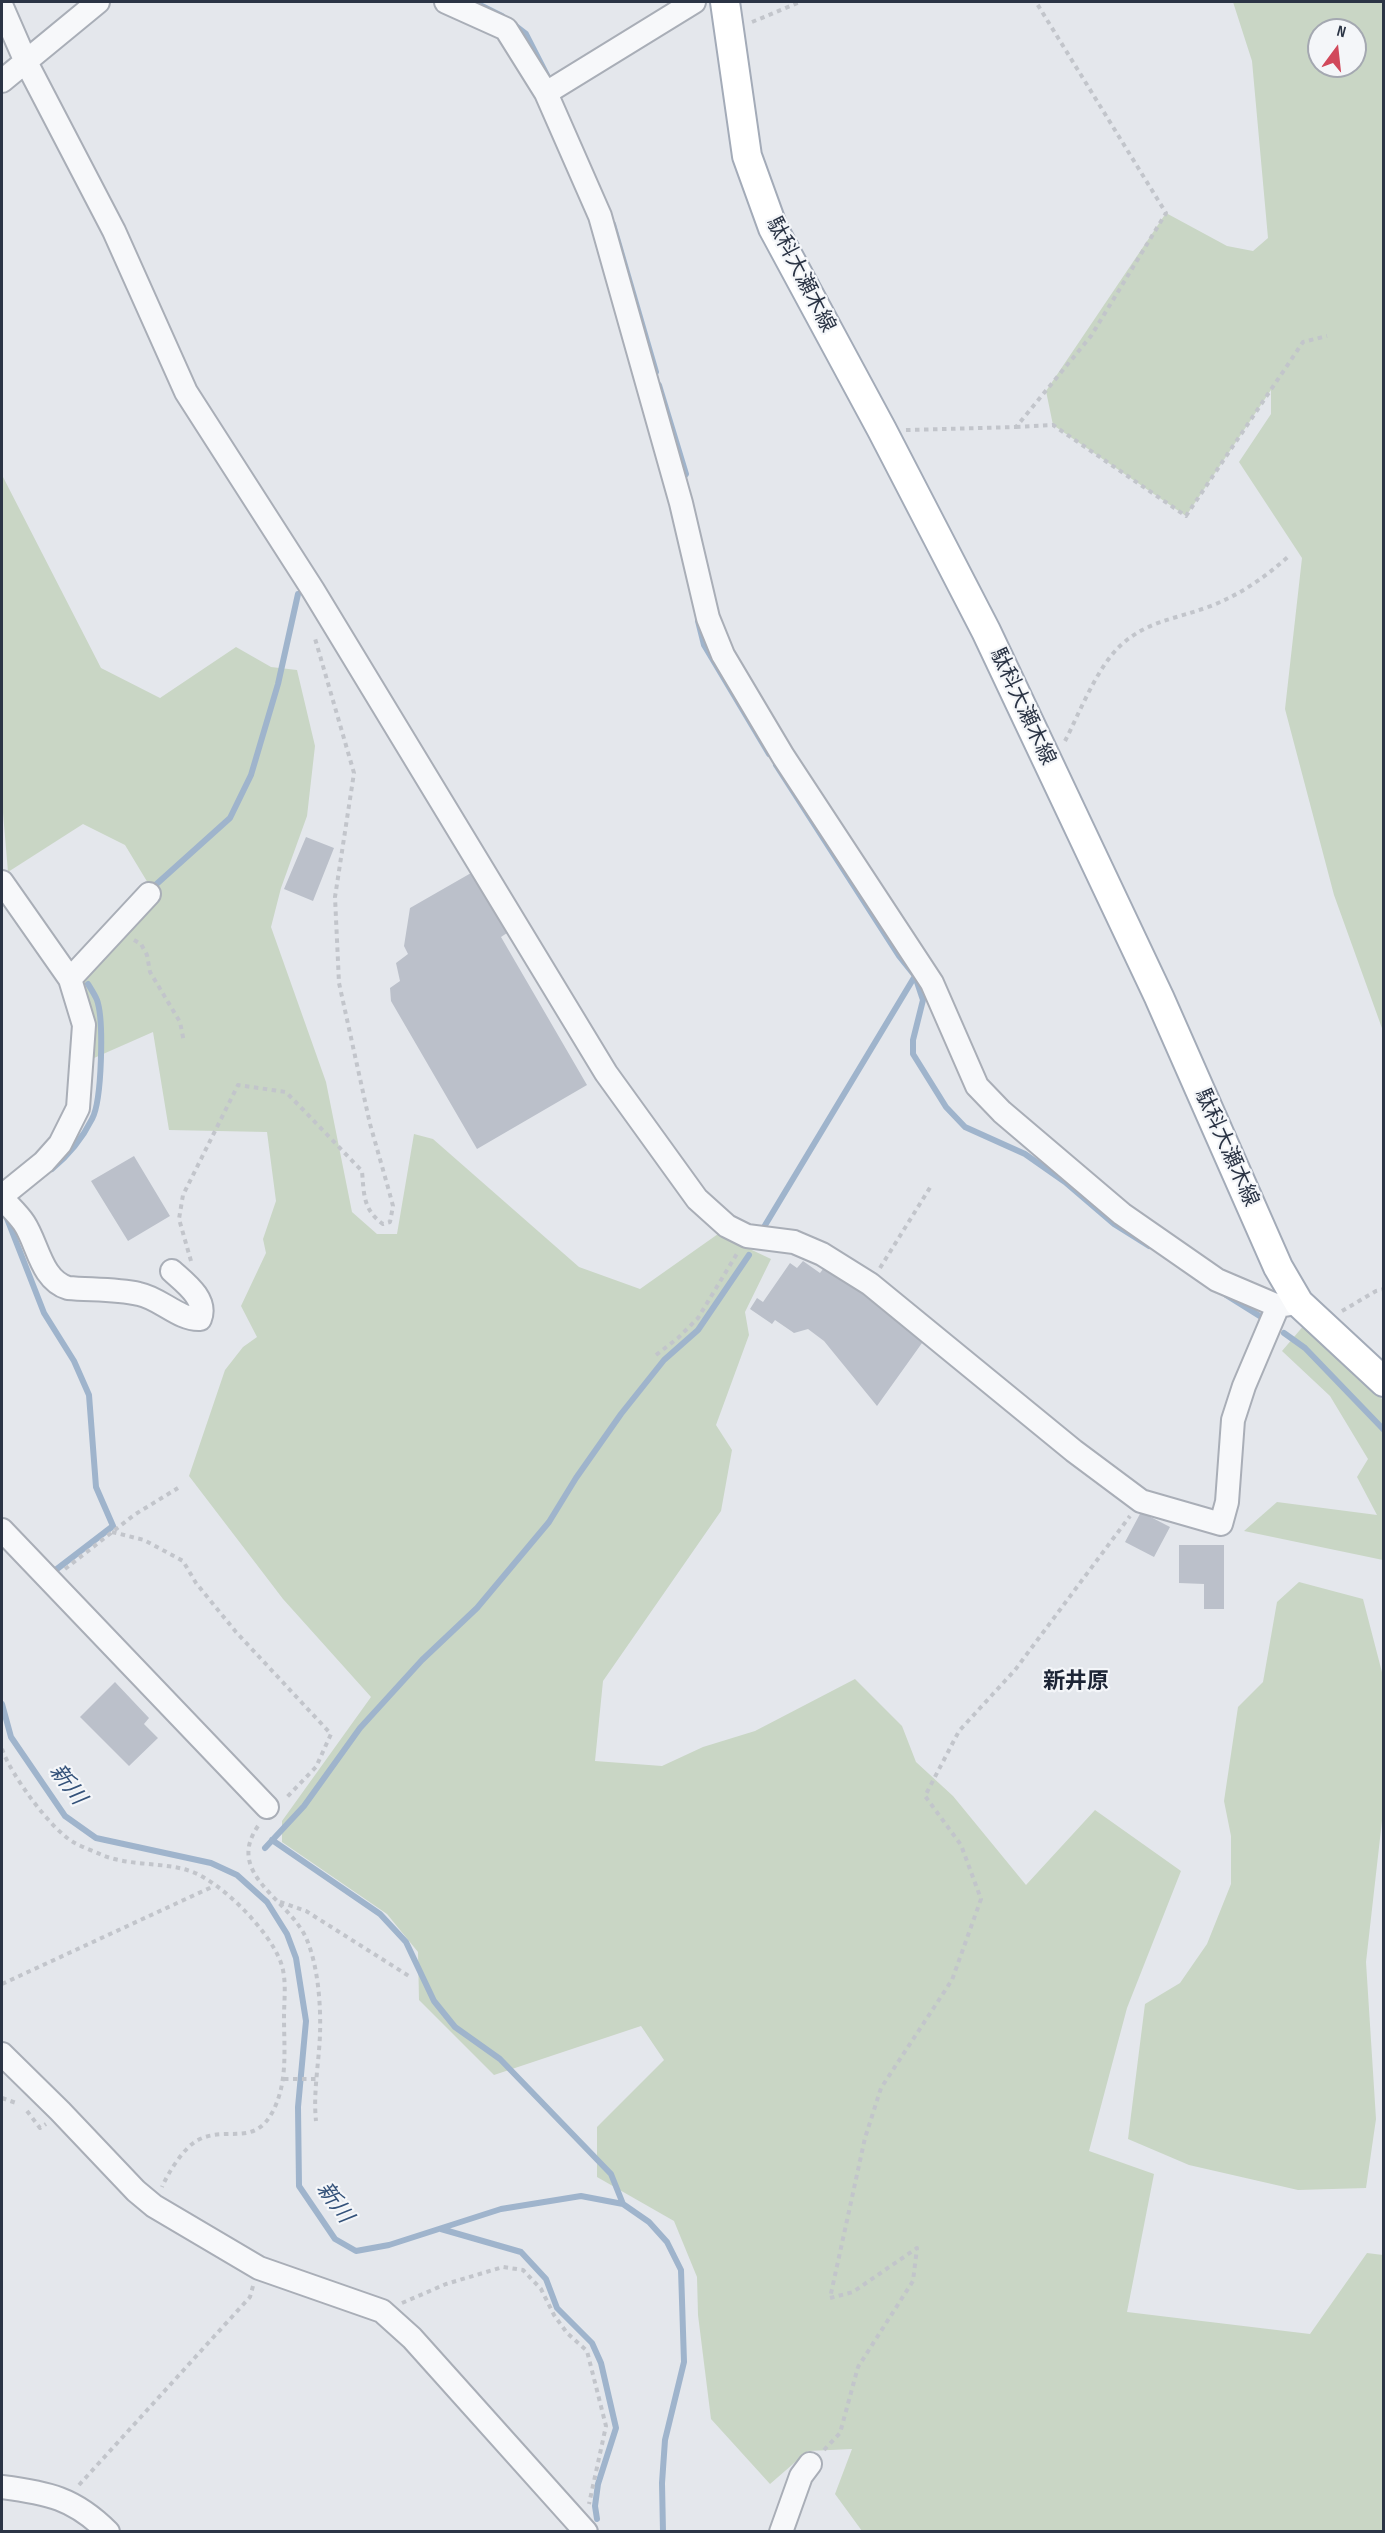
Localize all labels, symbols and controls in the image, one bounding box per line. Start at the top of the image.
north arrow [1307,18,1367,78]
text: N [1335,22,1348,42]
street label: 駄科大瀬木線 [760,213,840,337]
street label: 駄科大瀬木線 [984,645,1060,769]
street label: 駄科大瀬木線 [1189,1085,1263,1211]
district label: 新井原 [1043,1669,1109,1695]
water label: 新川 [43,1759,91,1811]
water label: 新川 [310,2177,358,2229]

